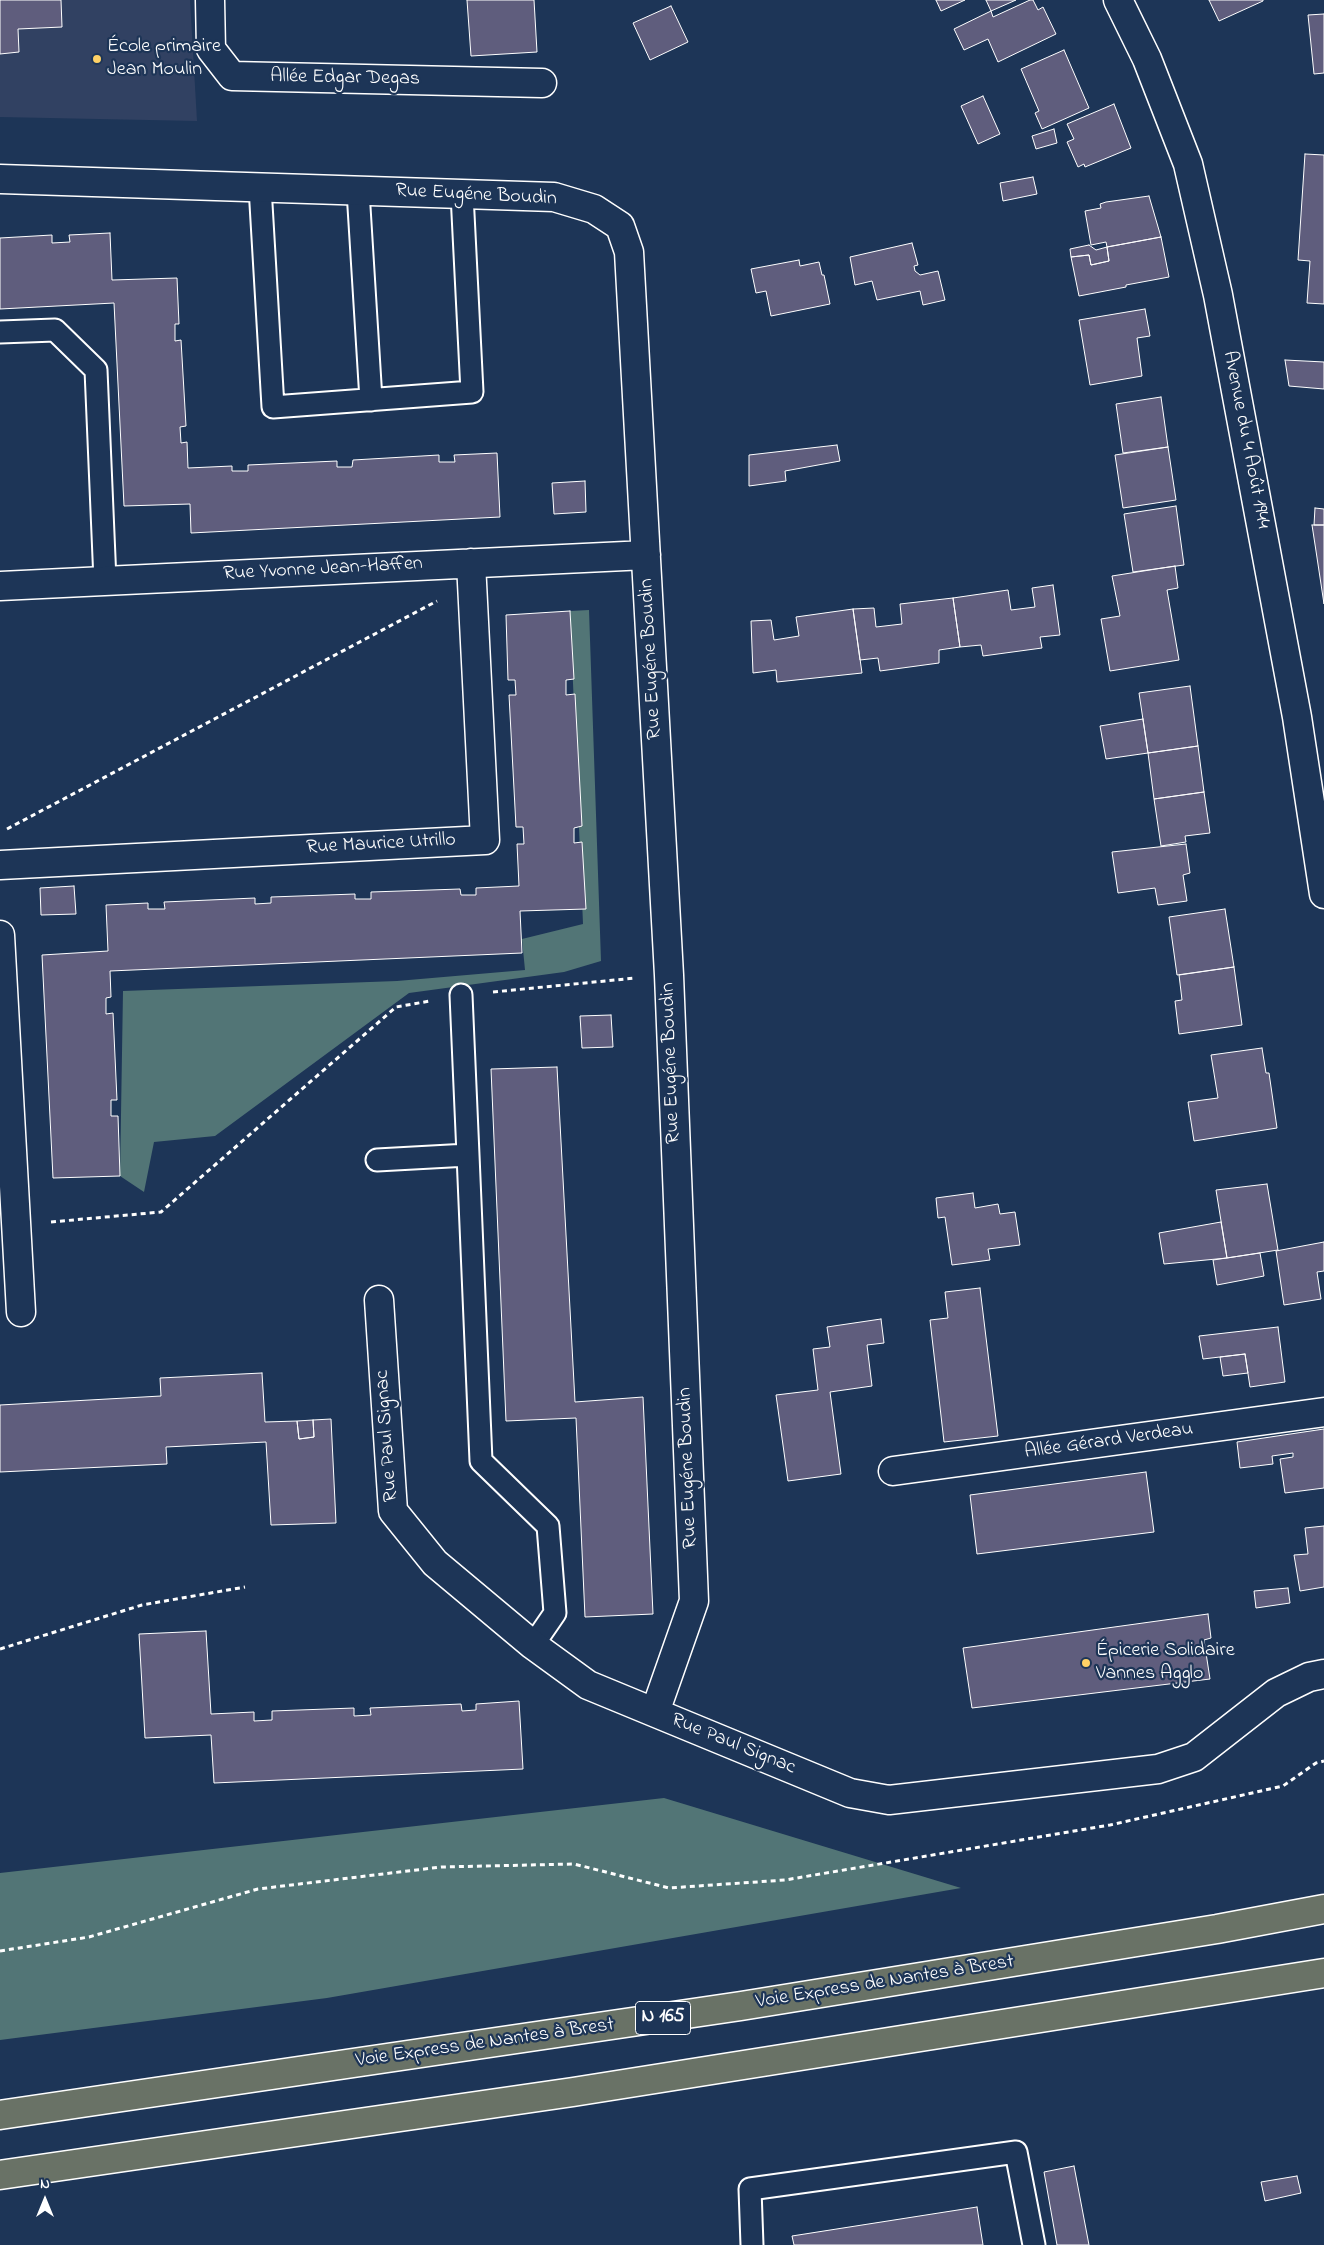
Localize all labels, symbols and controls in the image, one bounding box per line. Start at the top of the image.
place label: École primaire Jean Moulin [107,36,221,83]
marker: École primaire Jean Moulin [91,53,103,65]
street label: Allée Edgar Degas [270,66,420,92]
street label: Rue Eugéne Boudin [395,180,557,212]
street label: Avenue du 4 Août 1944 [1216,349,1274,531]
street label: Rue Yvonne Jean-Haffen [223,553,423,587]
street label: Rue Eugéne Boudin [636,578,668,740]
street label: Rue Maurice Utrillo [306,829,456,861]
street label: Rue Eugéne Boudin [657,982,687,1144]
street label: Rue Paul Signac [371,1369,405,1503]
street label: Rue Eugéne Boudin [674,1387,704,1549]
street label: Allée Gérard Verdeau [1023,1418,1195,1466]
place label: Épicerie Solidaire Vannes Agglo [1096,1640,1235,1687]
marker: Épicerie Solidaire Vannes Agglo [1080,1657,1092,1669]
street label: Rue Paul Signac [667,1709,799,1781]
street label: Voie Express de Nantes à Brest [754,1951,1016,2015]
road number: N 165 [636,2002,690,2035]
street label: Voie Express de Nantes à Brest [354,2014,616,2074]
text: N [40,2174,50,2195]
north arrow [20,2175,70,2225]

